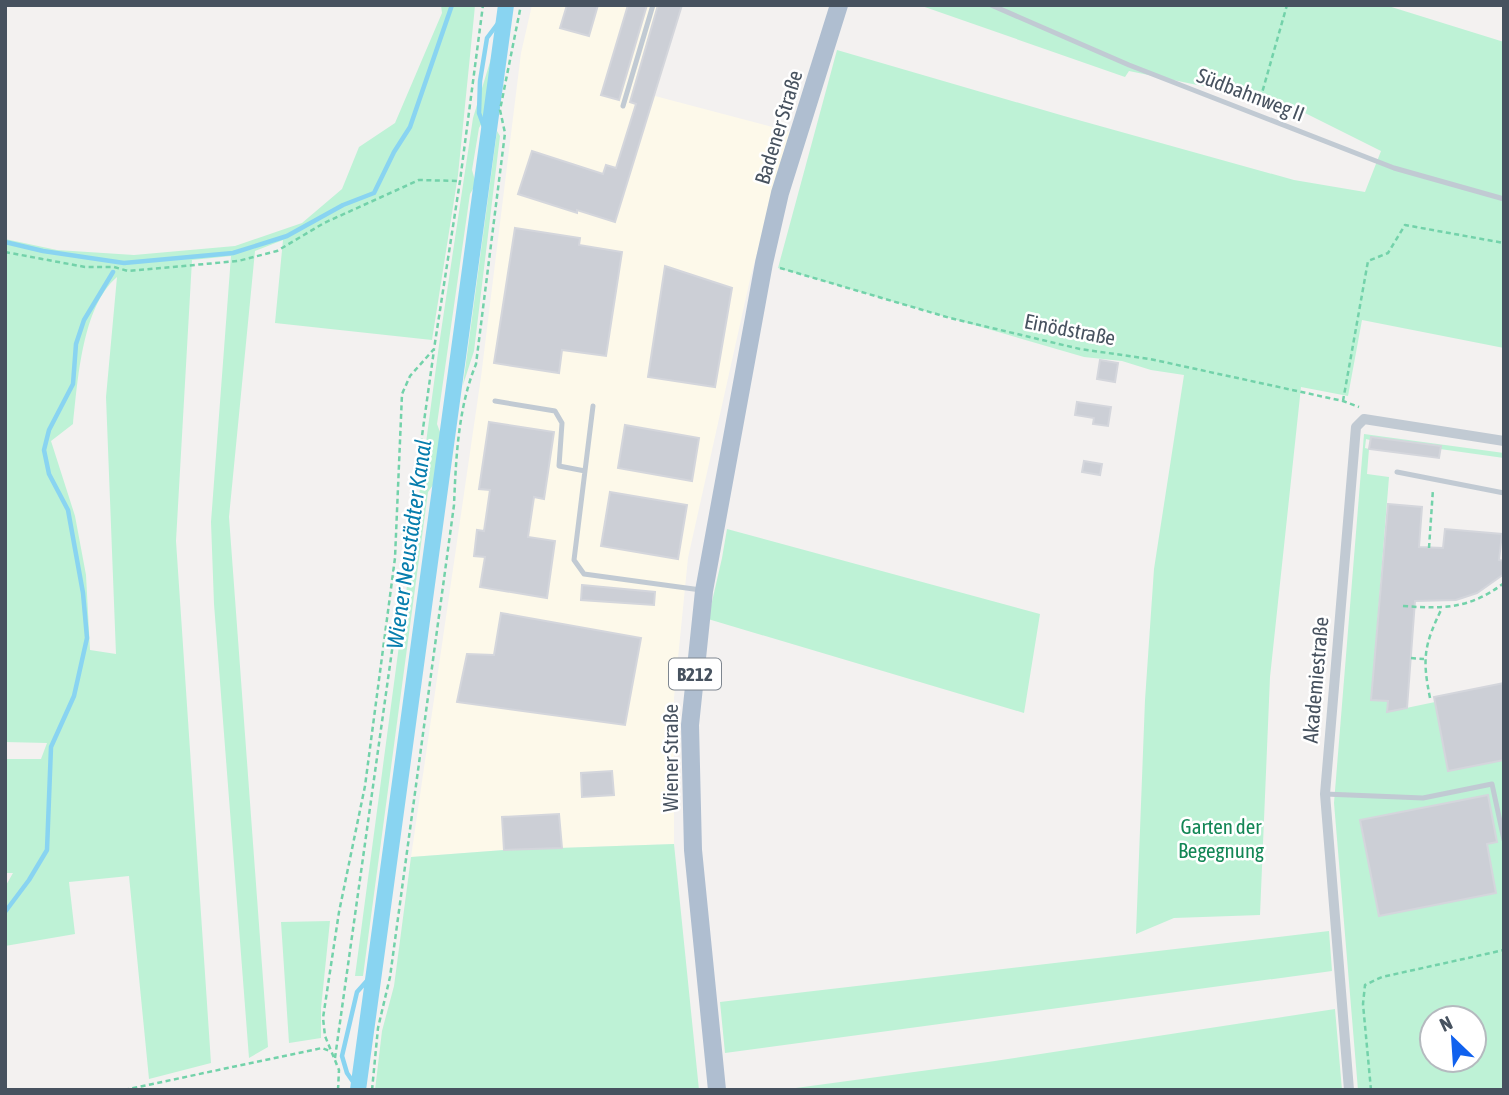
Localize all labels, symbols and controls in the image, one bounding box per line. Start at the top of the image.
street label: Südbahnweg II [1194,62,1308,126]
street label: Badener Straße [749,67,807,187]
street label: Einödstraße [1022,308,1118,350]
water label: Wiener Neustädter Kanal [381,438,437,650]
street label: Akademiestraße [1298,616,1332,744]
road number: B212 [669,659,721,690]
street label: Wiener Straße [658,704,682,812]
park label: Garten der Begegnung [1178,814,1264,862]
north arrow [1418,1004,1488,1074]
text: N [1436,1011,1456,1036]

